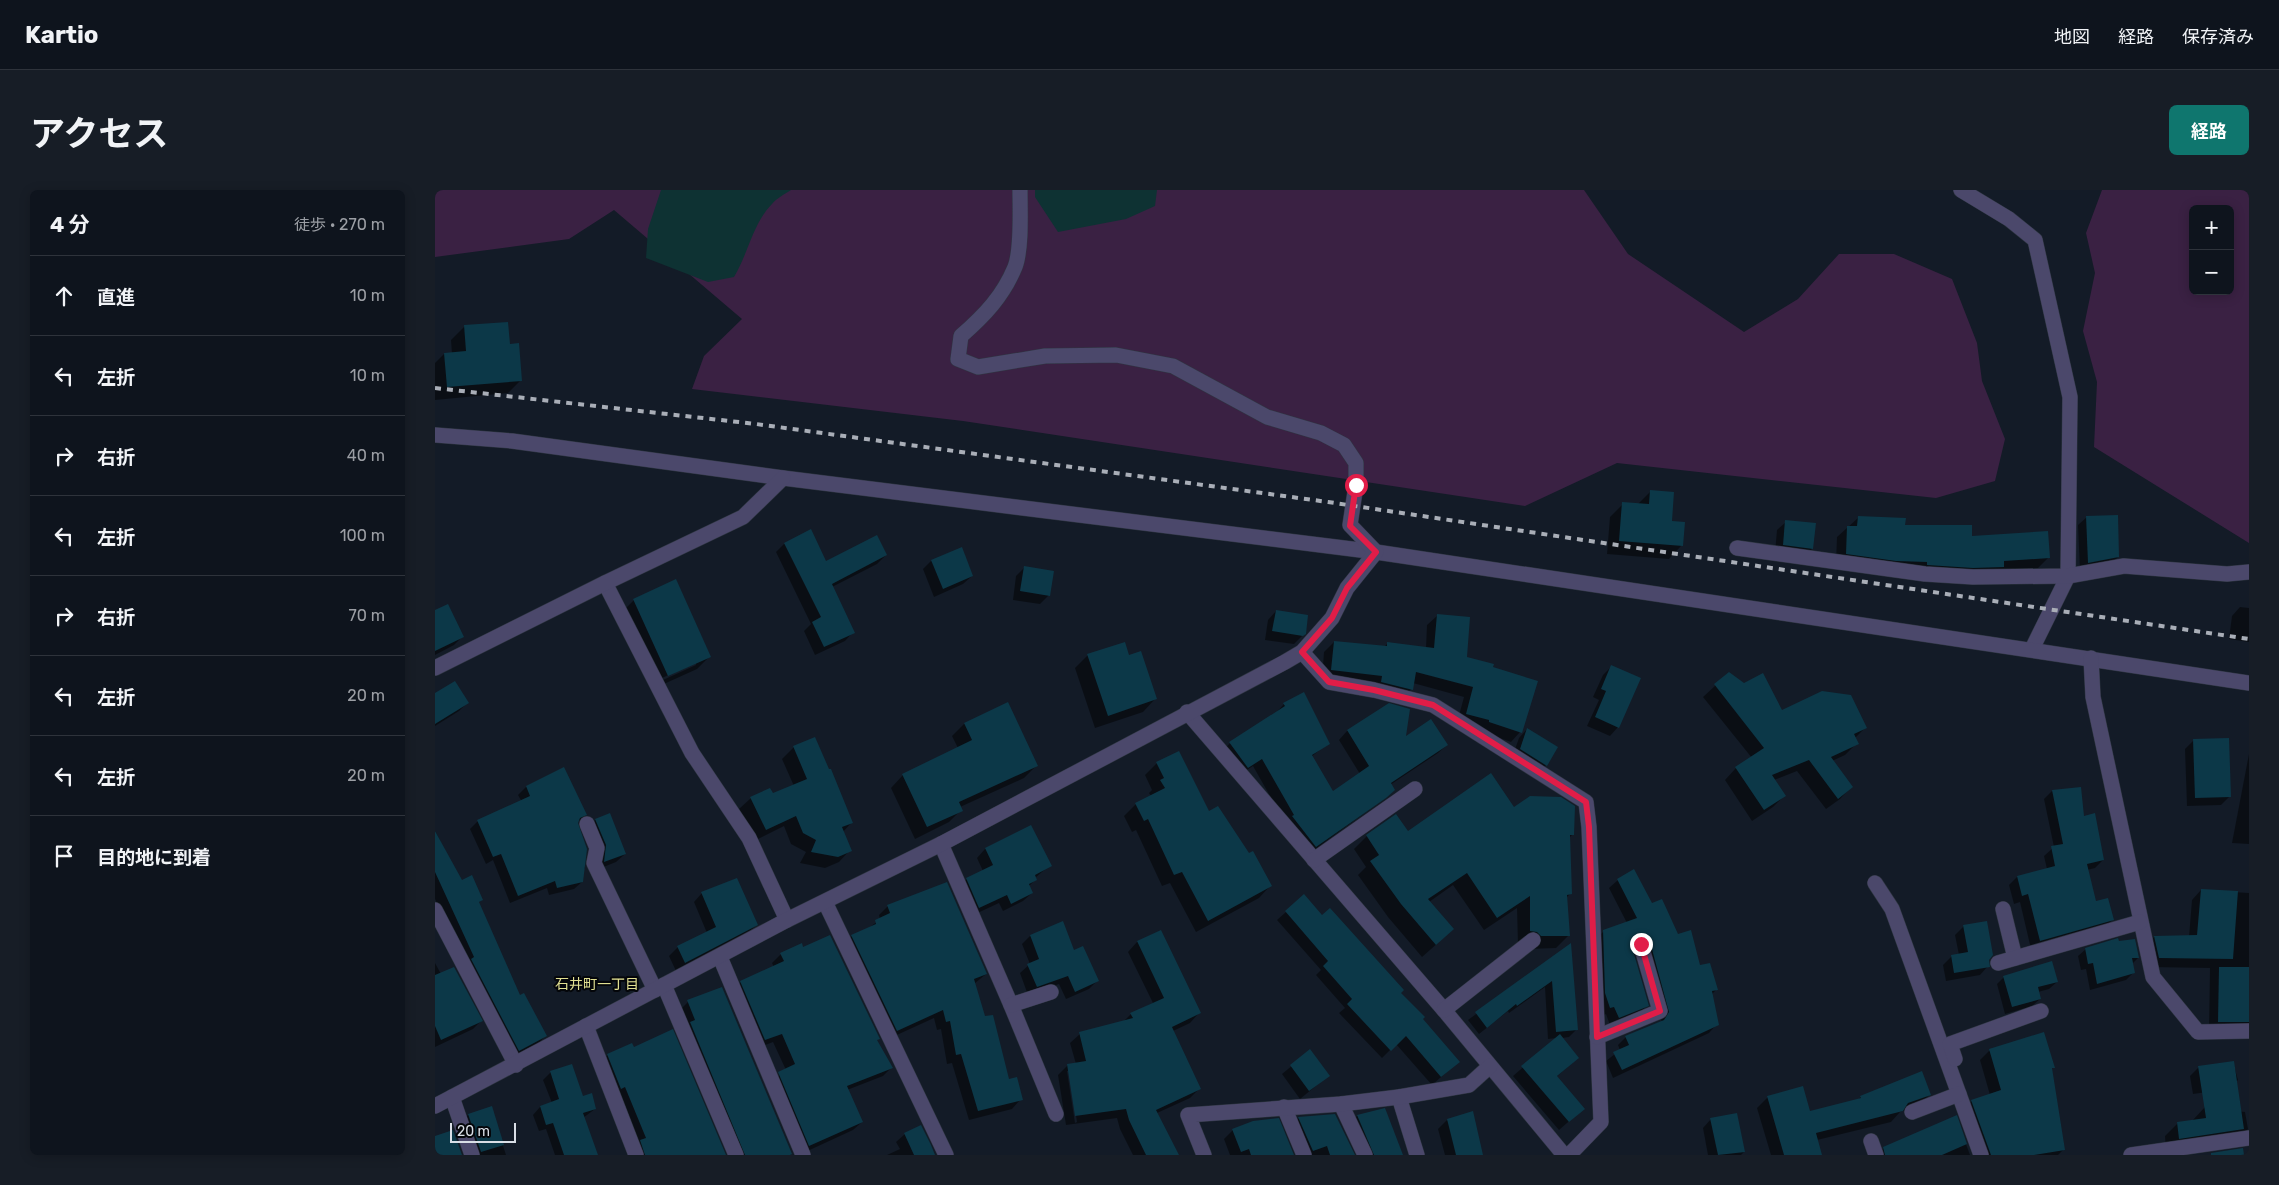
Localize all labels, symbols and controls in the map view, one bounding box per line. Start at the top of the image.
text: Kartio [25,21,99,49]
text: 地図 [2054,26,2090,48]
text: 経路 [2118,26,2154,48]
text: 保存済み [2182,26,2254,48]
button: 経路 [2169,105,2249,155]
text: アクセス [30,113,168,155]
map controls [2189,205,2234,295]
button: + [2189,205,2234,250]
text: 4 分 [50,212,90,237]
text: 徒歩 · 270 m [294,215,385,234]
button: − [2189,250,2234,295]
icon: ahead [50,282,78,310]
text: 直進 [97,286,135,309]
text: 10 m [350,286,385,305]
icon: left [50,362,78,390]
text: 左折 [97,366,135,389]
text: 10 m [350,366,385,385]
icon: right [50,442,78,470]
text: 右折 [97,446,135,469]
text: 40 m [347,446,385,465]
route start [1345,474,1368,497]
icon: left [50,522,78,550]
text: 左折 [97,526,135,549]
text: 100 m [340,526,385,545]
icon: right [50,602,78,630]
text: 右折 [97,606,135,629]
text: 70 m [348,606,385,625]
icon: left [50,682,78,710]
text: 左折 [97,686,135,709]
text: 20 m [347,686,385,705]
icon: left [50,762,78,790]
text: 左折 [97,766,135,789]
text: 20 m [347,766,385,785]
icon: arrive [50,842,78,870]
text: 目的地に到着 [97,846,211,869]
route end [1630,933,1653,956]
district label: 石井町一丁目 [555,976,639,993]
scale bar [450,1120,516,1143]
text: 20 m [457,1123,490,1140]

